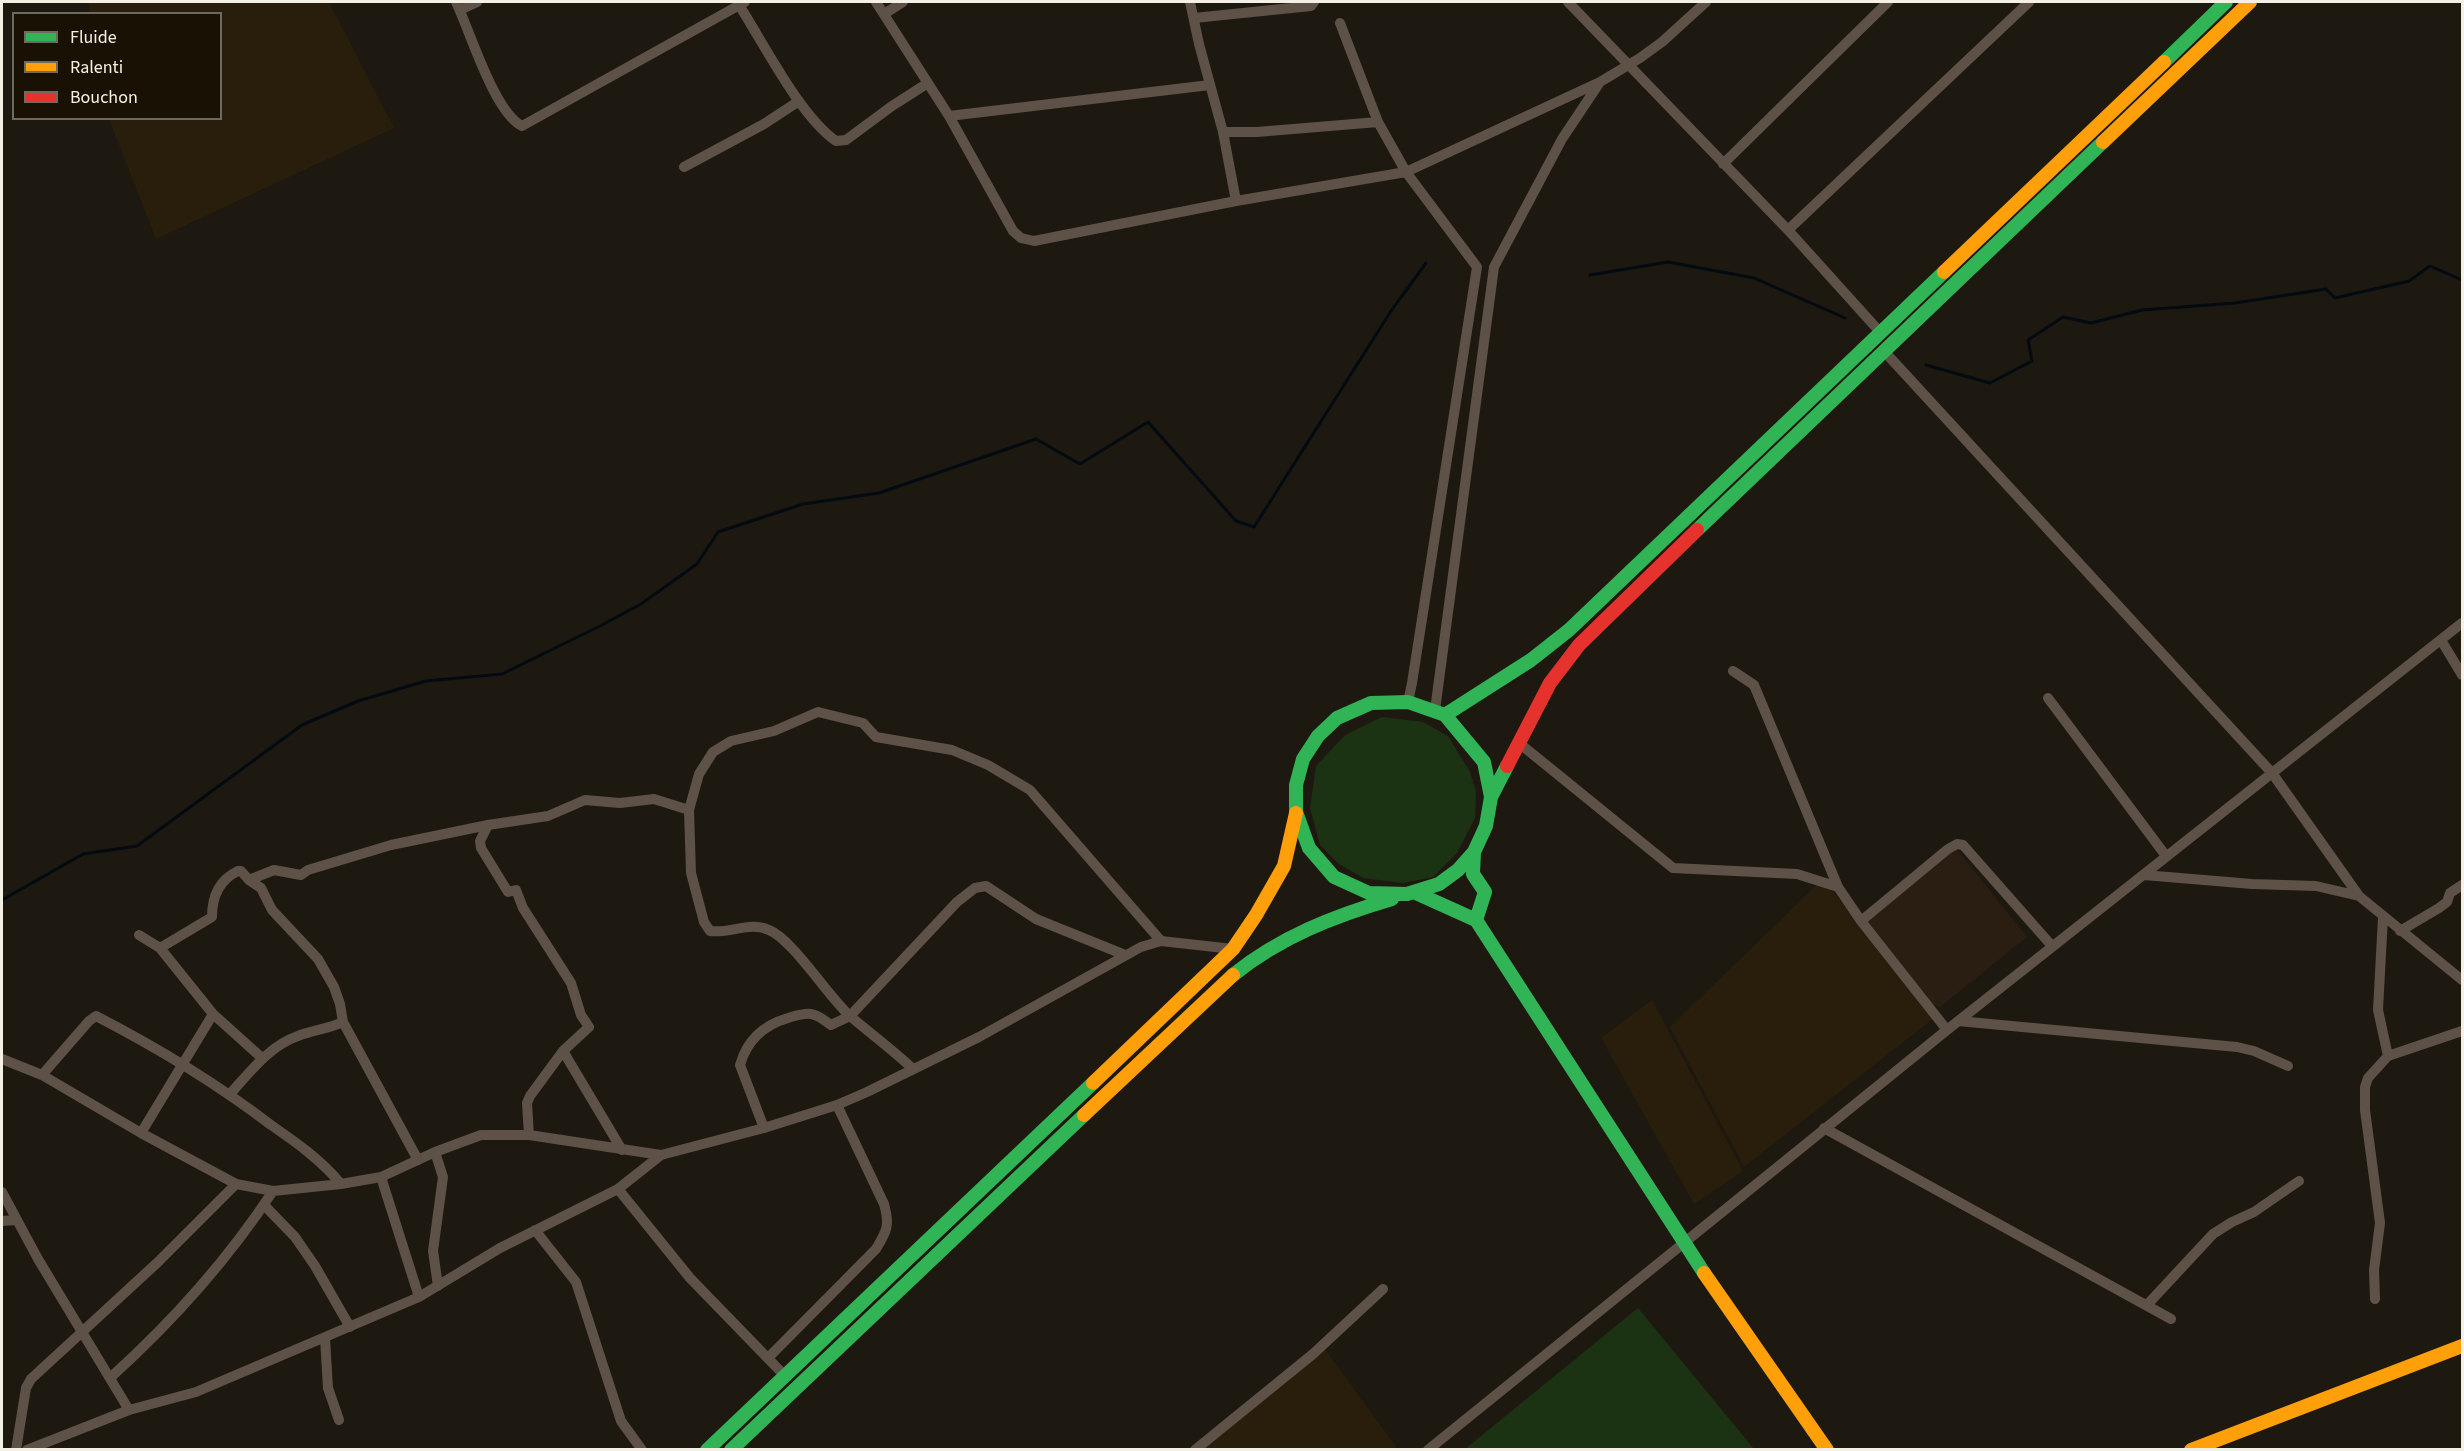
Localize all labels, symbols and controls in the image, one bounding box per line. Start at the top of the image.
legend [12,12,222,120]
text: Fluide [70,25,117,50]
text: Ralenti [70,55,123,80]
text: Bouchon [70,85,138,110]

